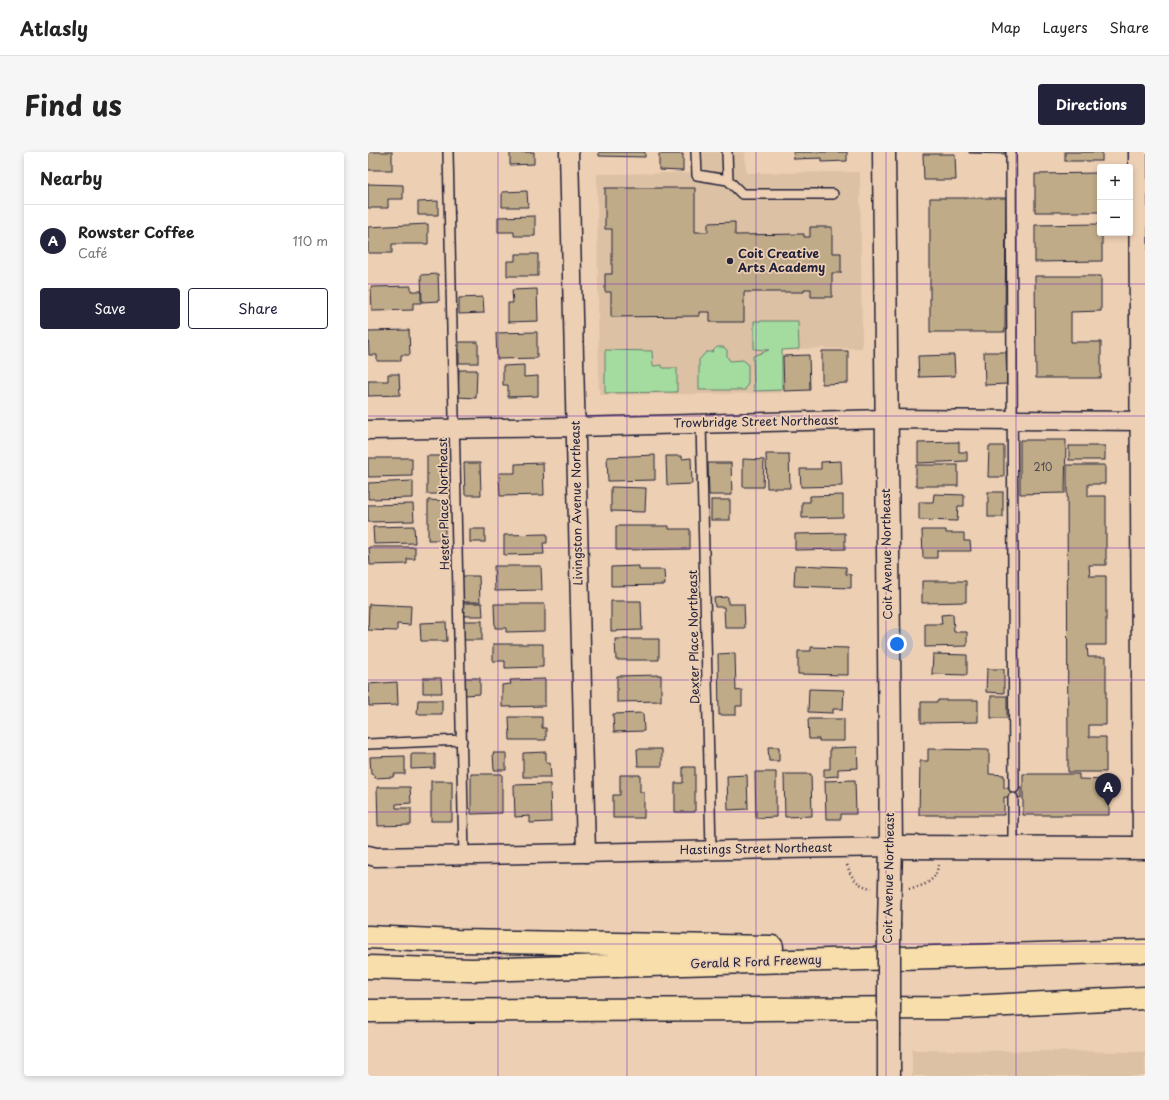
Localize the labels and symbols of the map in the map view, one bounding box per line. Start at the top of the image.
place label: Coit Creative Arts Academy [737,244,825,276]
marker: Coit Creative Arts Academy [725,256,735,266]
street label: Trowbridge Street Northeast [673,411,839,431]
street label: Livingston Avenue Northeast [566,420,586,586]
street label: Hester Place Northeast [433,437,453,571]
house number: 210 [1034,459,1052,474]
street label: Coit Avenue Northeast [876,488,896,620]
street label: Dexter Place Northeast [683,569,703,704]
your location [887,634,907,654]
pin: A [1095,773,1121,806]
street label: Coit Avenue Northeast [878,812,898,944]
street label: Hastings Street Northeast [680,838,833,858]
street label: Gerald R Ford Freeway [690,950,822,972]

